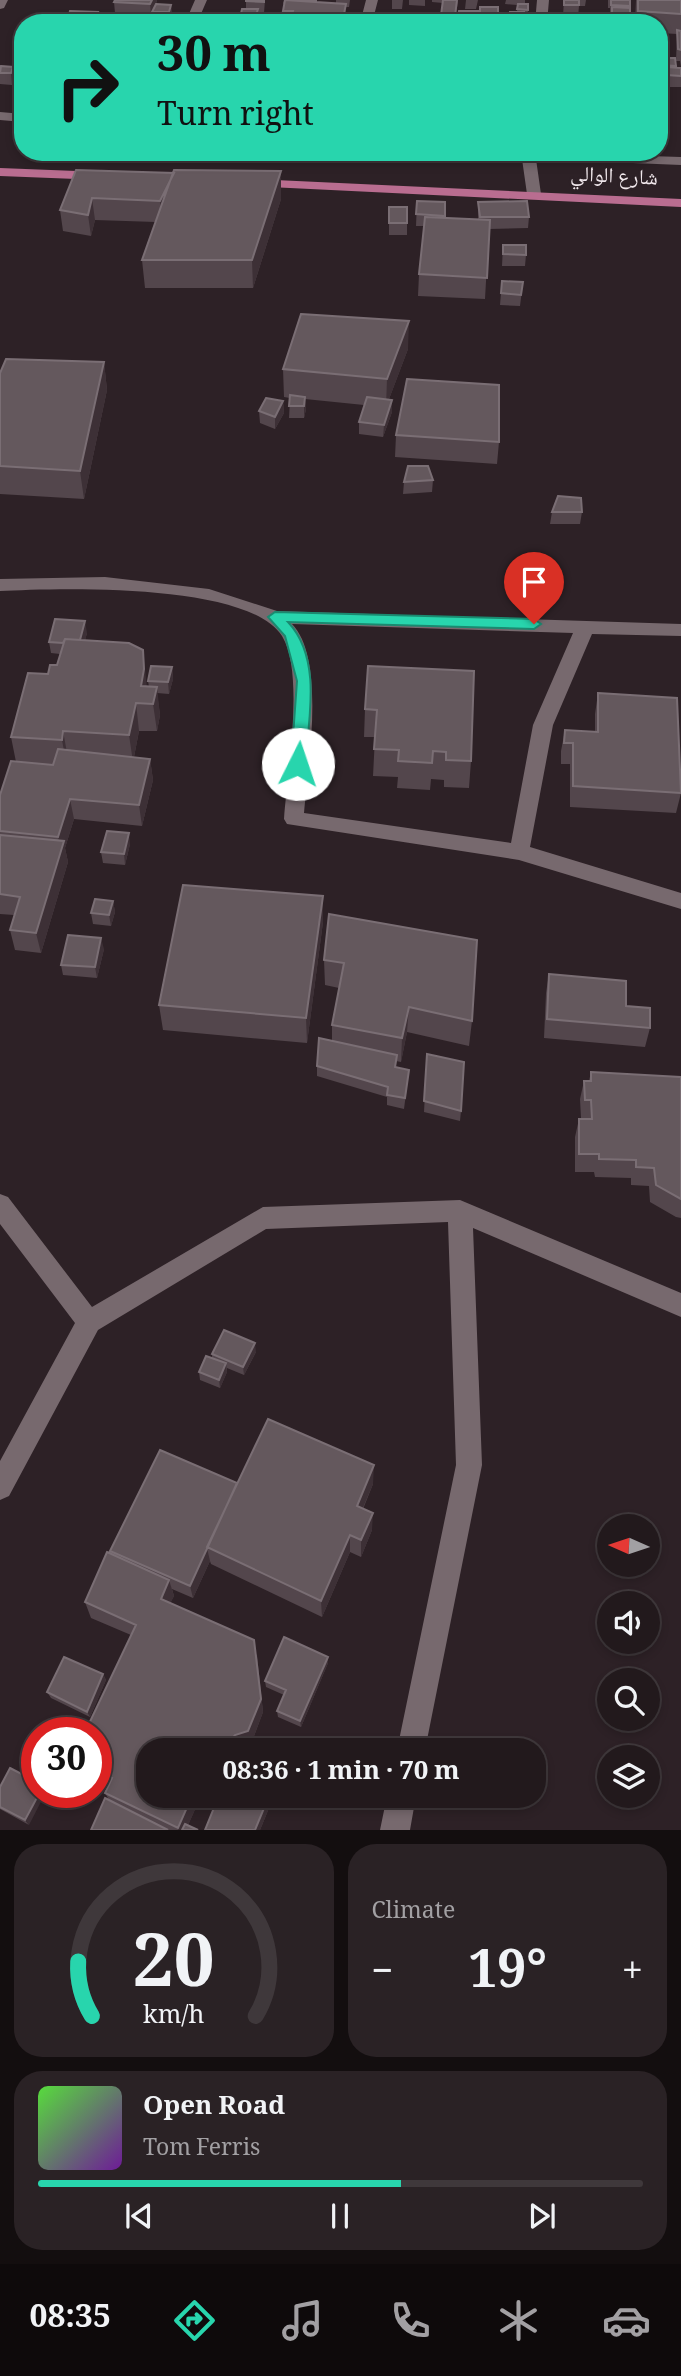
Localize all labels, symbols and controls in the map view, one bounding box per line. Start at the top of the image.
text: 30 m [157,19,271,102]
icon: right [42,42,133,133]
text: Turn right [157,91,314,145]
street label: شارع الوالي [569,158,659,198]
pin [504,552,564,624]
icon: arrive [515,563,553,601]
position arrow [261,727,335,801]
north arrow [597,1514,660,1577]
map controls [597,1514,660,1808]
button: sound [597,1591,660,1654]
button: search [597,1668,660,1731]
speed limit sign: 30 [21,1717,112,1808]
button: layers [597,1745,660,1808]
text: 08:36 · 1 min · 70 m [222,1751,460,1795]
text: Climate [372,1893,455,1933]
text: 20 [133,1909,214,2033]
text: 19° [468,1931,547,2020]
text: − [372,1943,394,2008]
text: + [622,1943,643,2008]
text: km/h [143,1996,205,2039]
text: Open Road [143,2086,285,2130]
text: Tom Ferris [143,2130,260,2170]
icon: previous [120,2197,158,2235]
icon: pause [321,2197,359,2235]
icon: next [523,2197,561,2235]
text: 08:35 [30,2293,111,2347]
icon: directions [170,2296,219,2345]
icon: music [278,2296,327,2345]
icon: phone [386,2296,435,2345]
icon: climate [494,2296,543,2345]
icon: car [602,2296,651,2345]

